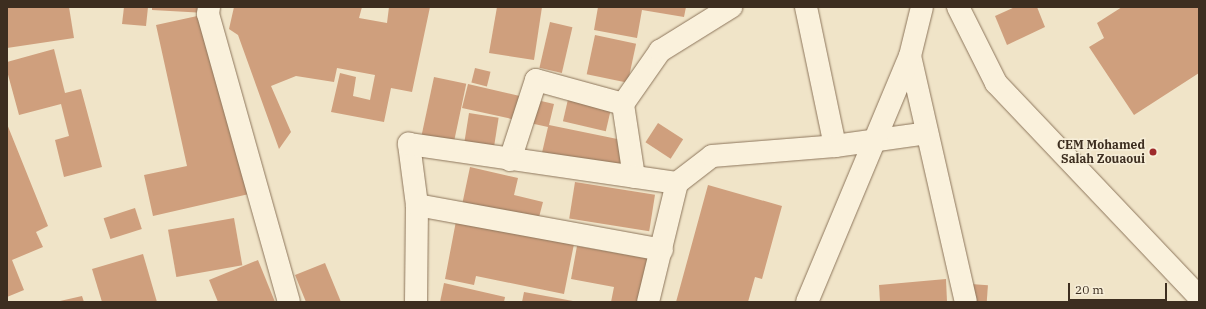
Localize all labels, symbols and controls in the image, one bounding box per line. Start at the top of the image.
place label: CEM Mohamed Salah Zouaoui [1057,138,1145,166]
marker: CEM Mohamed Salah Zouaoui [1148,147,1158,157]
scale bar [1070,275,1169,301]
text: 20 m [1075,282,1104,297]

